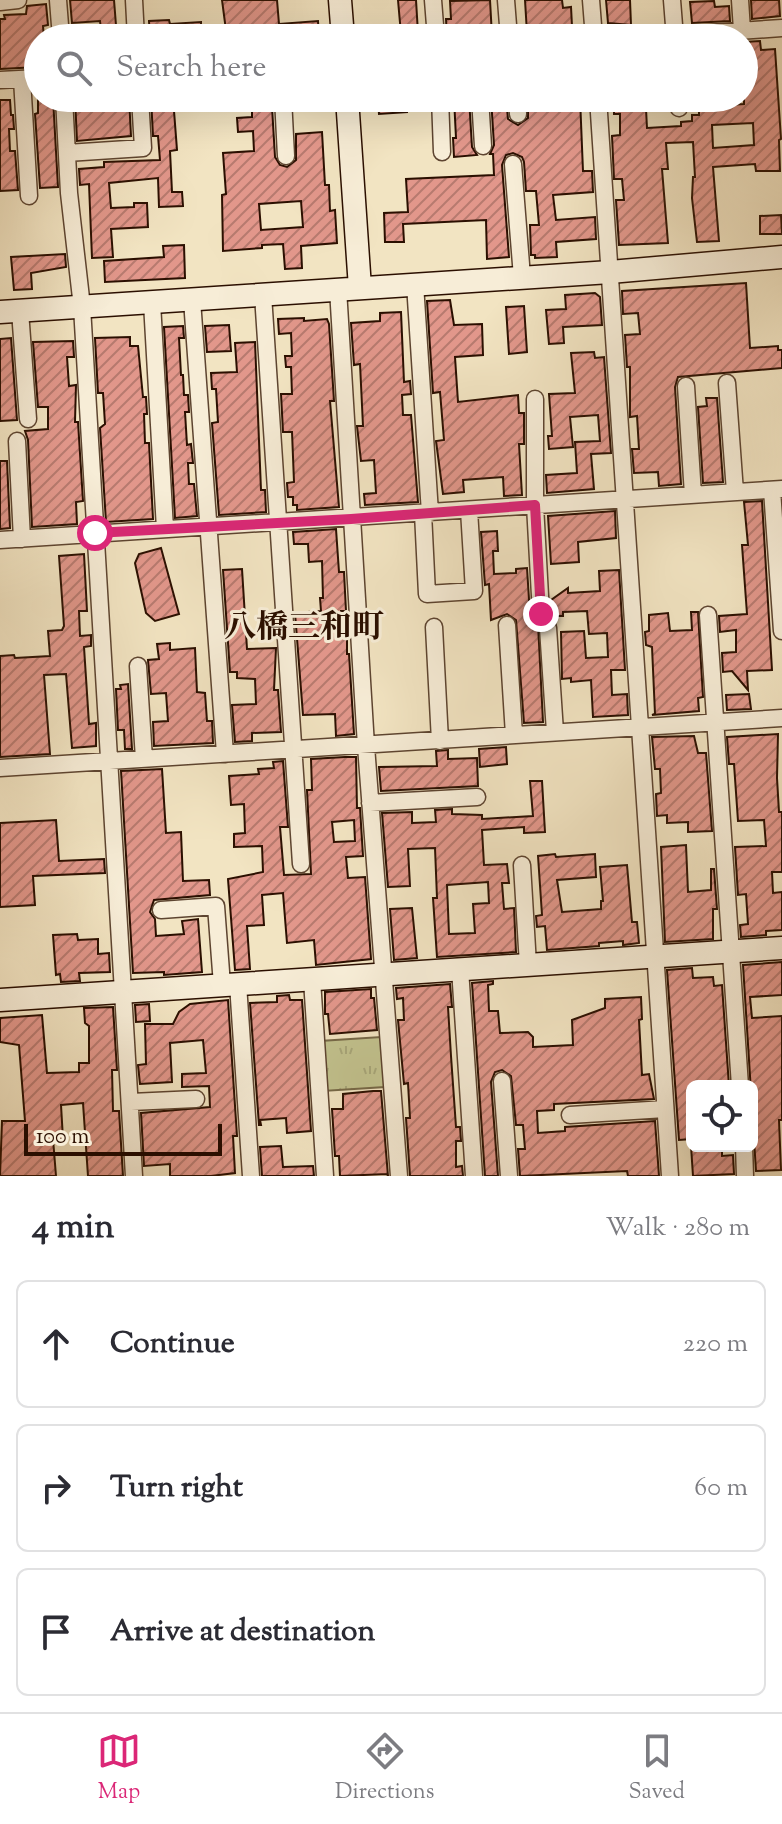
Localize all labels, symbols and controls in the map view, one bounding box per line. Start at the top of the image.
search box [24,24,758,112]
icon: search [52,46,96,90]
text: Search here [116,47,266,90]
route start [77,515,113,551]
route end [523,596,559,632]
district label: 八橋三和町 [224,606,384,652]
map controls [686,1080,758,1152]
button: locate [686,1080,758,1152]
scale bar [24,1120,222,1156]
text: 100 m [36,1122,89,1154]
text: 4 min [32,1204,114,1253]
text: Walk · 280 m [605,1210,750,1247]
icon: ahead [34,1322,78,1366]
text: Continue [110,1323,235,1366]
text: 220 m [683,1326,748,1363]
icon: right [34,1466,78,1510]
text: Turn right [110,1467,243,1510]
text: 60 m [694,1470,748,1507]
icon: arrive [34,1610,78,1654]
text: Arrive at destination [110,1611,375,1654]
tab: Map [97,1729,141,1809]
tab: Directions [335,1729,434,1809]
tab: Saved [628,1729,685,1809]

